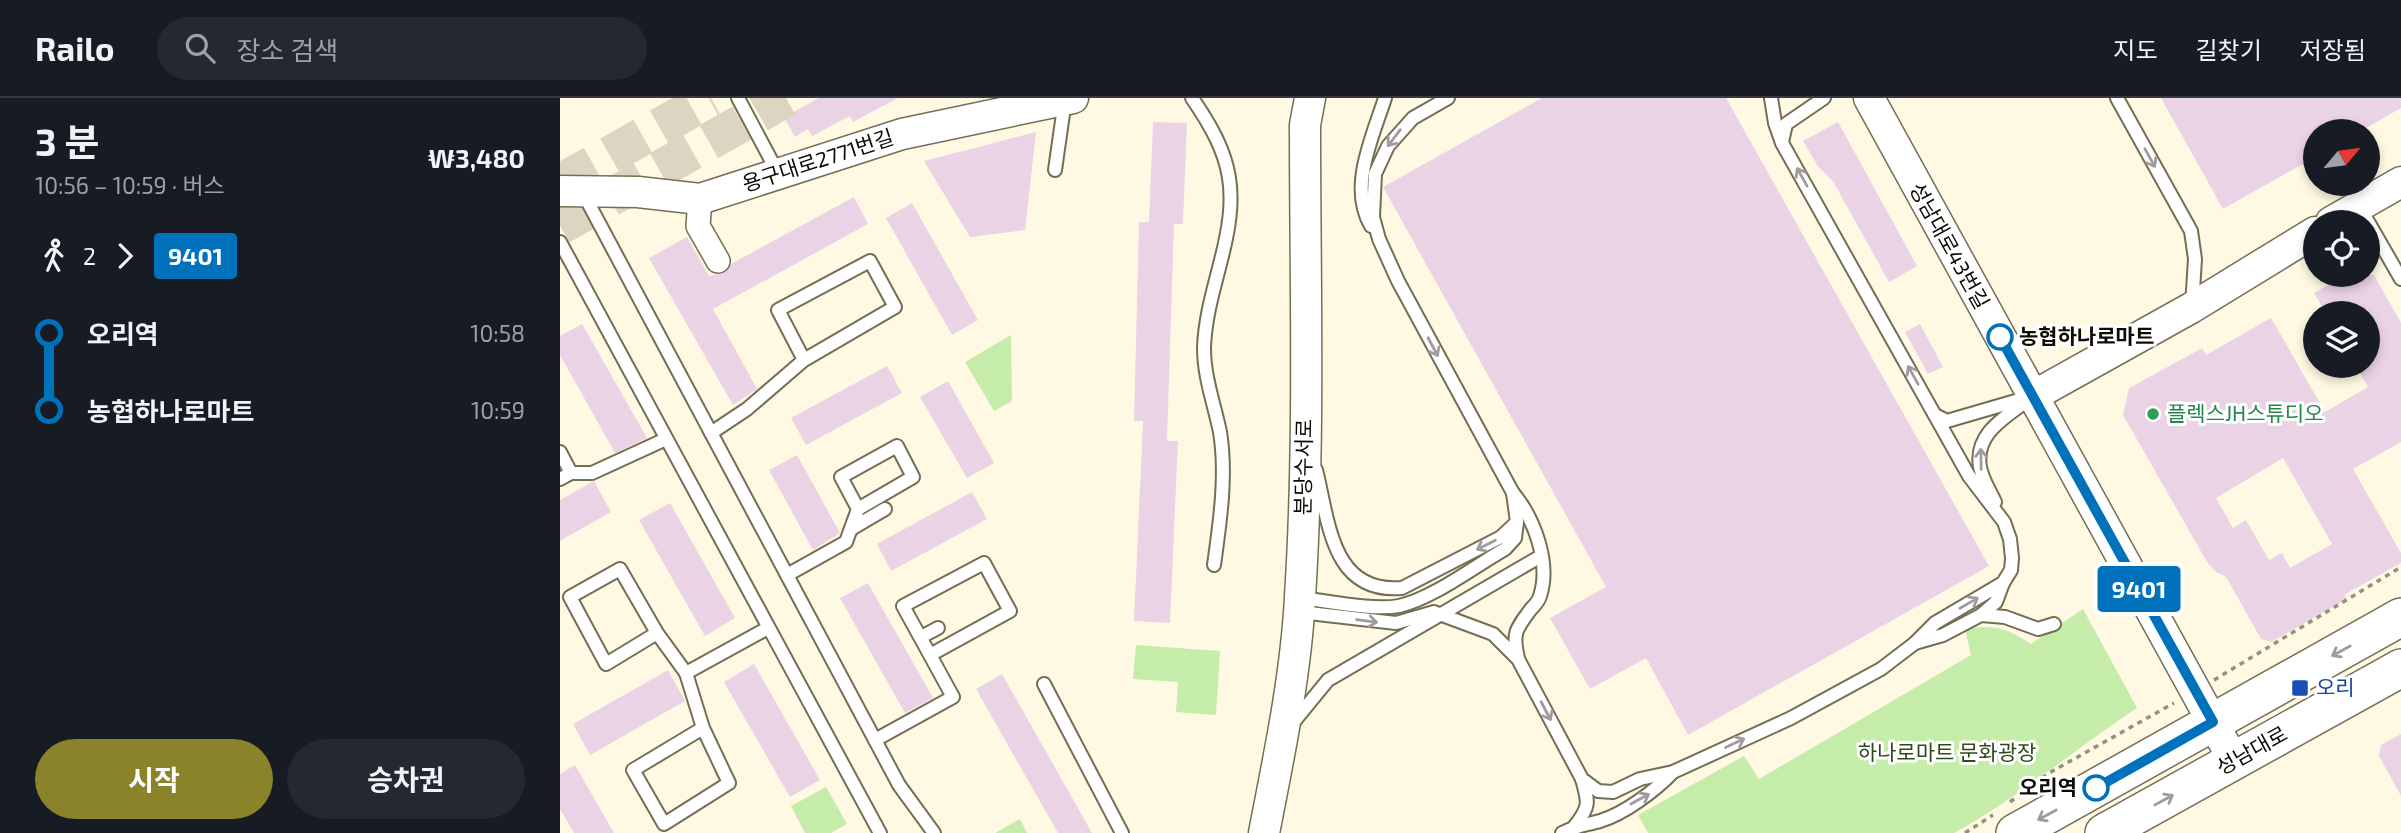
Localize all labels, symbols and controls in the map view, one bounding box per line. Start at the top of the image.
search box [157,17,647,80]
text: Railo [35,28,115,68]
icon: search [181,29,219,67]
text: 장소 검색 [237,34,338,65]
text: 지도 [2113,35,2158,64]
text: 길찾기 [2196,35,2262,64]
text: 저장됨 [2300,35,2366,64]
text: 3 분 [35,118,100,164]
north arrow [2303,119,2380,196]
map controls [2303,119,2380,378]
street label: 용구대로2771번길 [739,123,896,196]
one-way arrow [1387,128,1401,147]
text: ₩3,480 [428,142,525,173]
one-way arrow [2144,147,2158,167]
one-way arrow [1795,167,1808,188]
text: 10:56 – 10:59 · 버스 [35,171,225,199]
street label: 성남대로43번길 [1905,178,1995,313]
button: locate [2303,210,2380,287]
icon: walk [35,237,73,275]
icon: forward [106,237,144,275]
text: 9401 [168,241,223,270]
text: 2 [83,242,96,270]
button: layers [2303,301,2380,378]
text: 오리역 [87,318,159,349]
text: 10:58 [470,319,525,347]
place label: 농협하나로마트 [2019,323,2154,348]
marker: 농협하나로마트 [1987,324,2013,350]
one-way arrow [1427,336,1440,357]
one-way arrow [1906,366,1920,386]
text: 농협하나로마트 [87,395,254,426]
text: 10:59 [471,396,525,424]
place label: 플렉스JH스튜디오 [2167,400,2323,425]
marker: 플렉스JH스튜디오 [2145,406,2161,422]
street label: 분당수서로 [1289,418,1316,515]
one-way arrow [1974,448,1988,471]
one-way arrow [1477,539,1497,553]
line badge: 9401 [2090,566,2188,612]
text: 9401 [2112,574,2166,603]
one-way arrow [1959,596,1979,610]
one-way arrow [1355,614,1378,627]
one-way arrow [2332,644,2352,658]
place label: 오리 [2316,674,2355,699]
marker: 오리 [2290,678,2310,698]
one-way arrow [1539,701,1553,721]
street label: 성남대로 [2211,720,2291,779]
one-way arrow [1724,736,1746,749]
button: 시작 [35,739,273,819]
button: 승차권 [287,739,525,819]
park label: 하나로마트 문화광장 [1858,739,2036,764]
place label: 오리역 [2019,774,2077,799]
marker: 오리역 [2083,775,2109,801]
one-way arrow [1629,792,1650,805]
one-way arrow [2153,793,2173,807]
one-way arrow [2037,808,2057,822]

